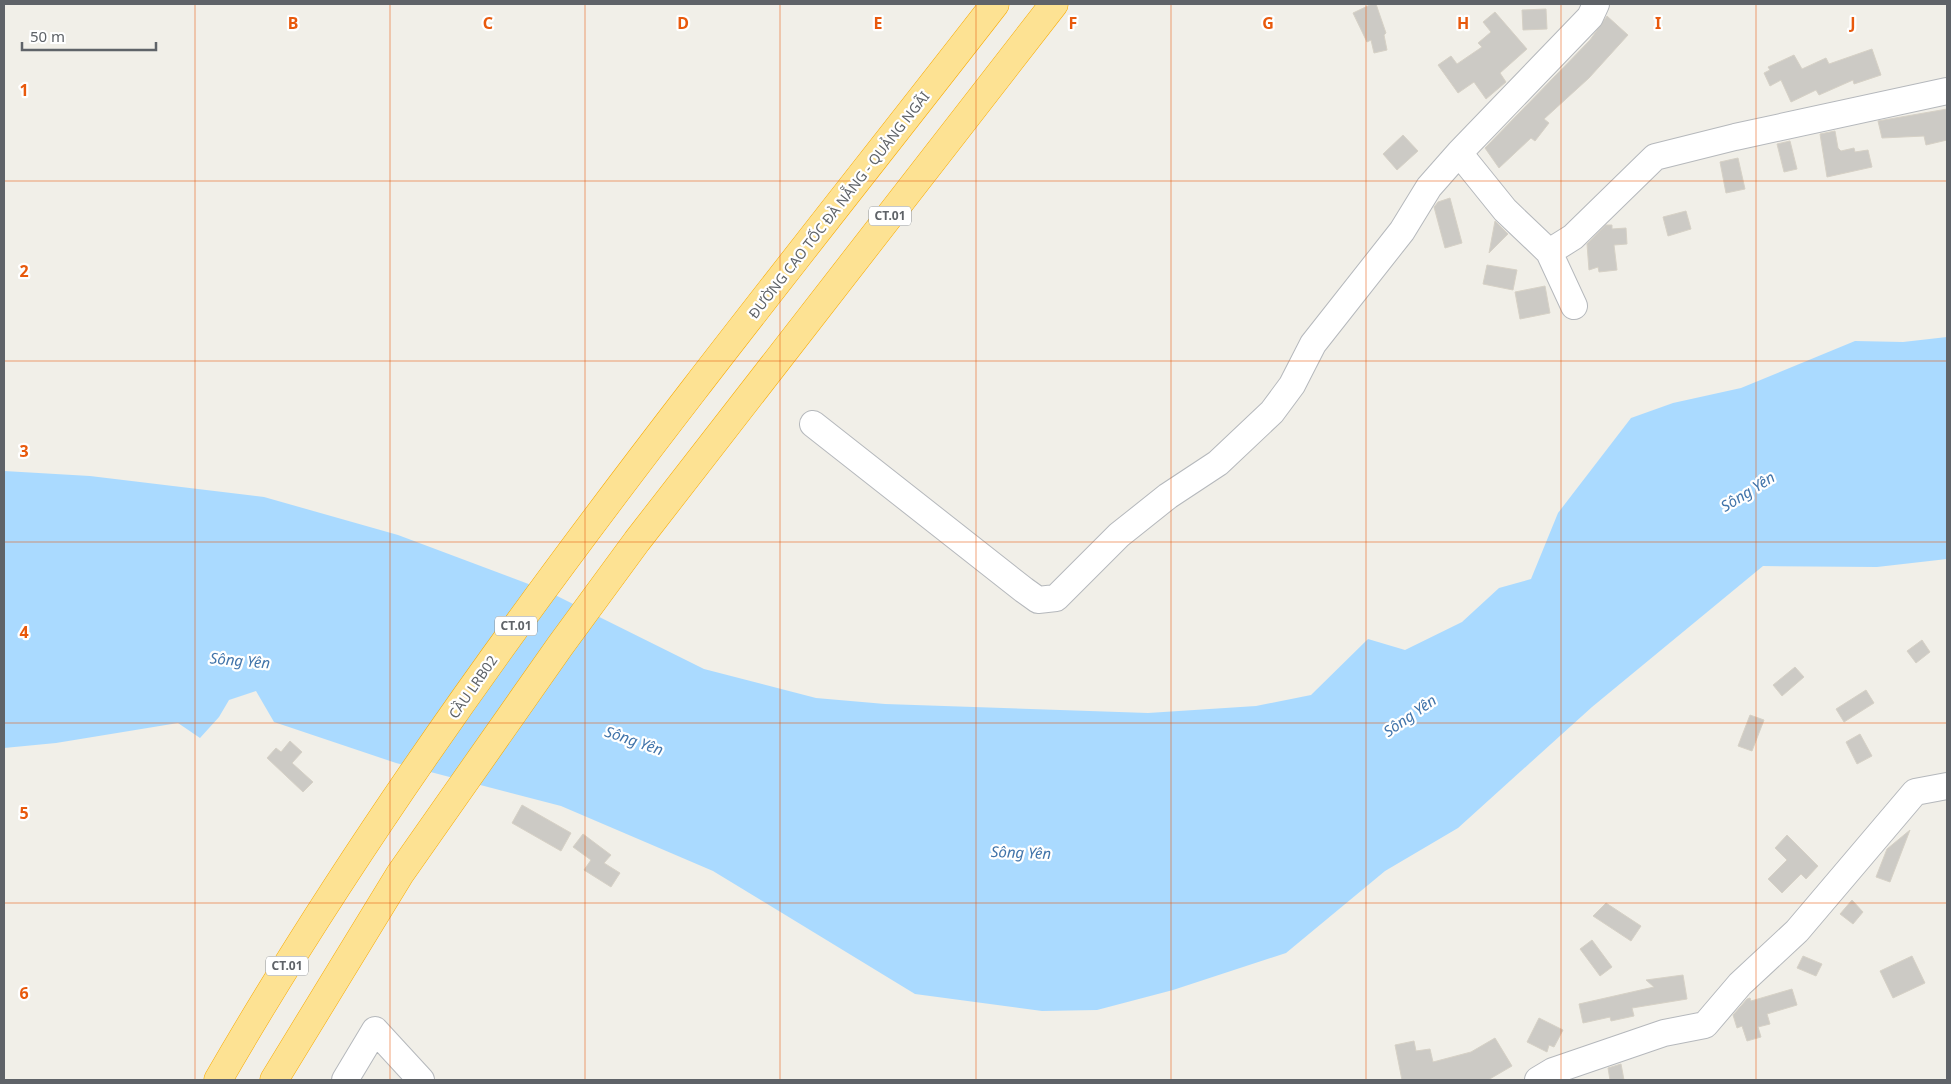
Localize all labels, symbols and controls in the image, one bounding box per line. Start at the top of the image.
text: B [288,12,298,34]
text: C [483,12,493,34]
text: D [677,12,689,34]
text: E [874,12,883,34]
text: F [1069,12,1077,34]
text: G [1262,12,1274,34]
text: H [1457,12,1469,34]
text: I [1655,12,1661,34]
text: J [1848,12,1856,34]
scale bar [22,20,156,52]
text: 50 m [30,26,65,46]
text: 1 [19,79,29,101]
street label: ĐƯỜNG CAO TỐC ĐÀ NẴNG - QUẢNG NGÃI [744,87,933,322]
road number: CT.01 [869,207,911,226]
text: 2 [19,260,29,282]
text: 3 [19,440,29,462]
water label: Sông Yên [1717,467,1778,516]
road number: CT.01 [495,616,537,636]
text: 4 [19,621,29,643]
water label: Sông Yên [209,647,271,673]
street label: CẦU LRB02 [444,651,501,722]
water label: Sông Yên [1379,690,1440,741]
water label: Sông Yên [603,721,666,759]
text: 5 [19,802,29,824]
water label: Sông Yên [991,841,1052,863]
road number: CT.01 [266,956,308,976]
text: 6 [19,982,29,1004]

